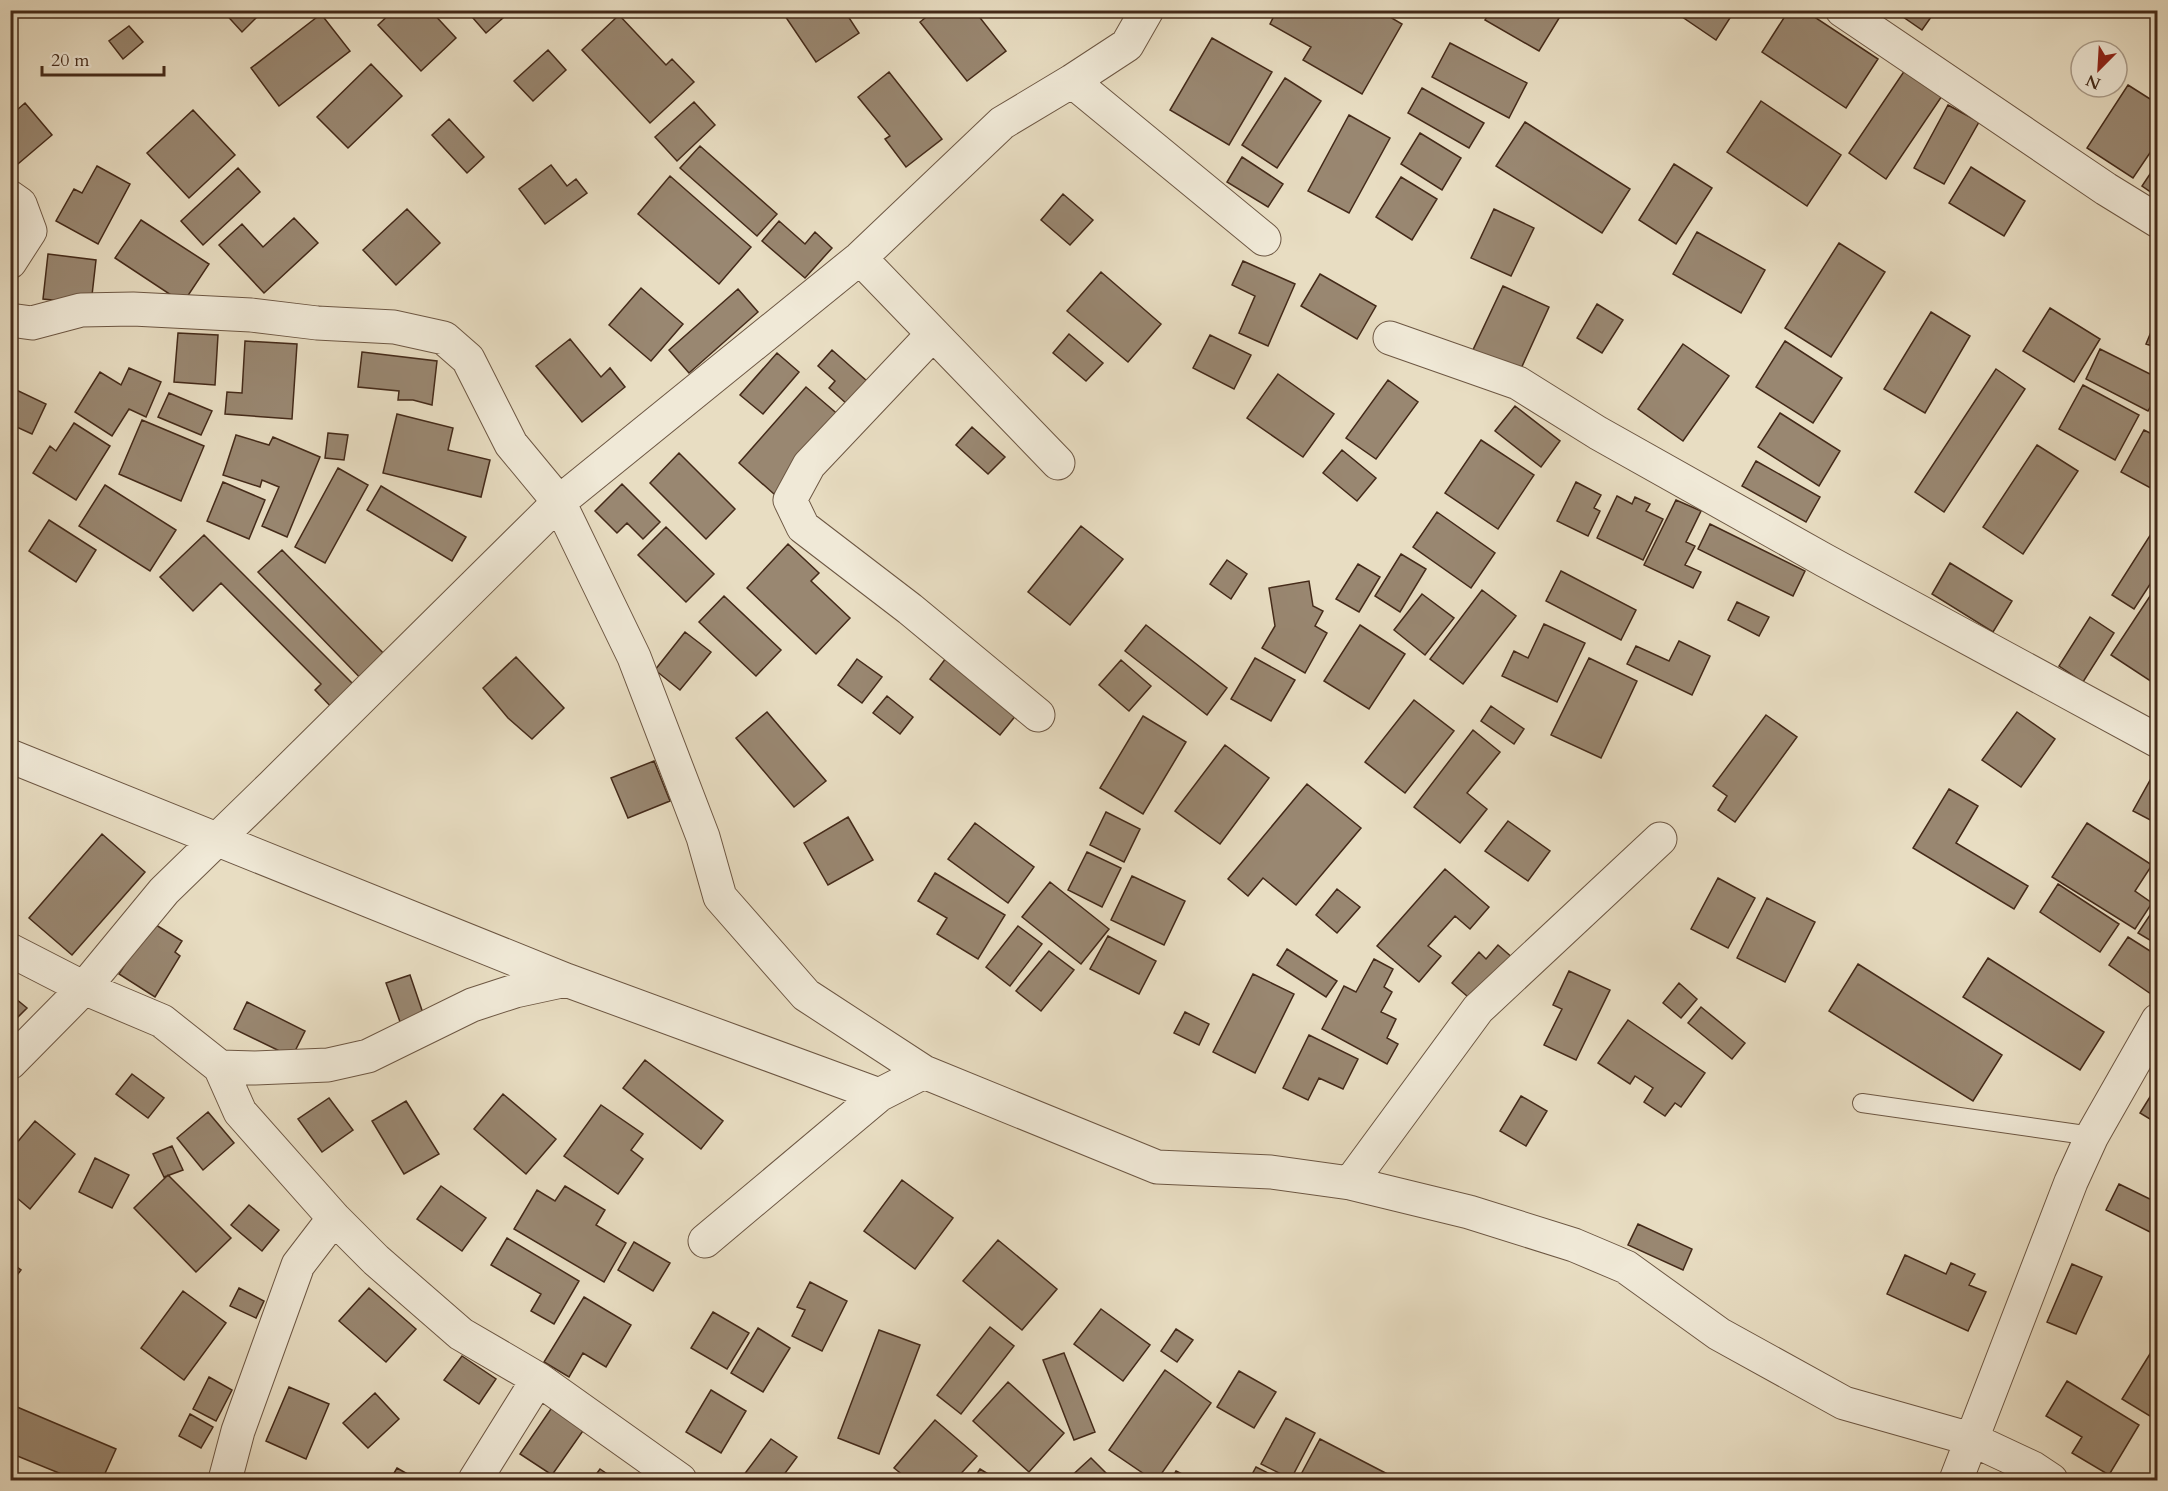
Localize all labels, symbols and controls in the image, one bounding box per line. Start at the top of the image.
scale bar [42,39,164,77]
north arrow [2069,39,2129,99]
text: 20 m [51,48,90,73]
text: N [2082,69,2104,95]

